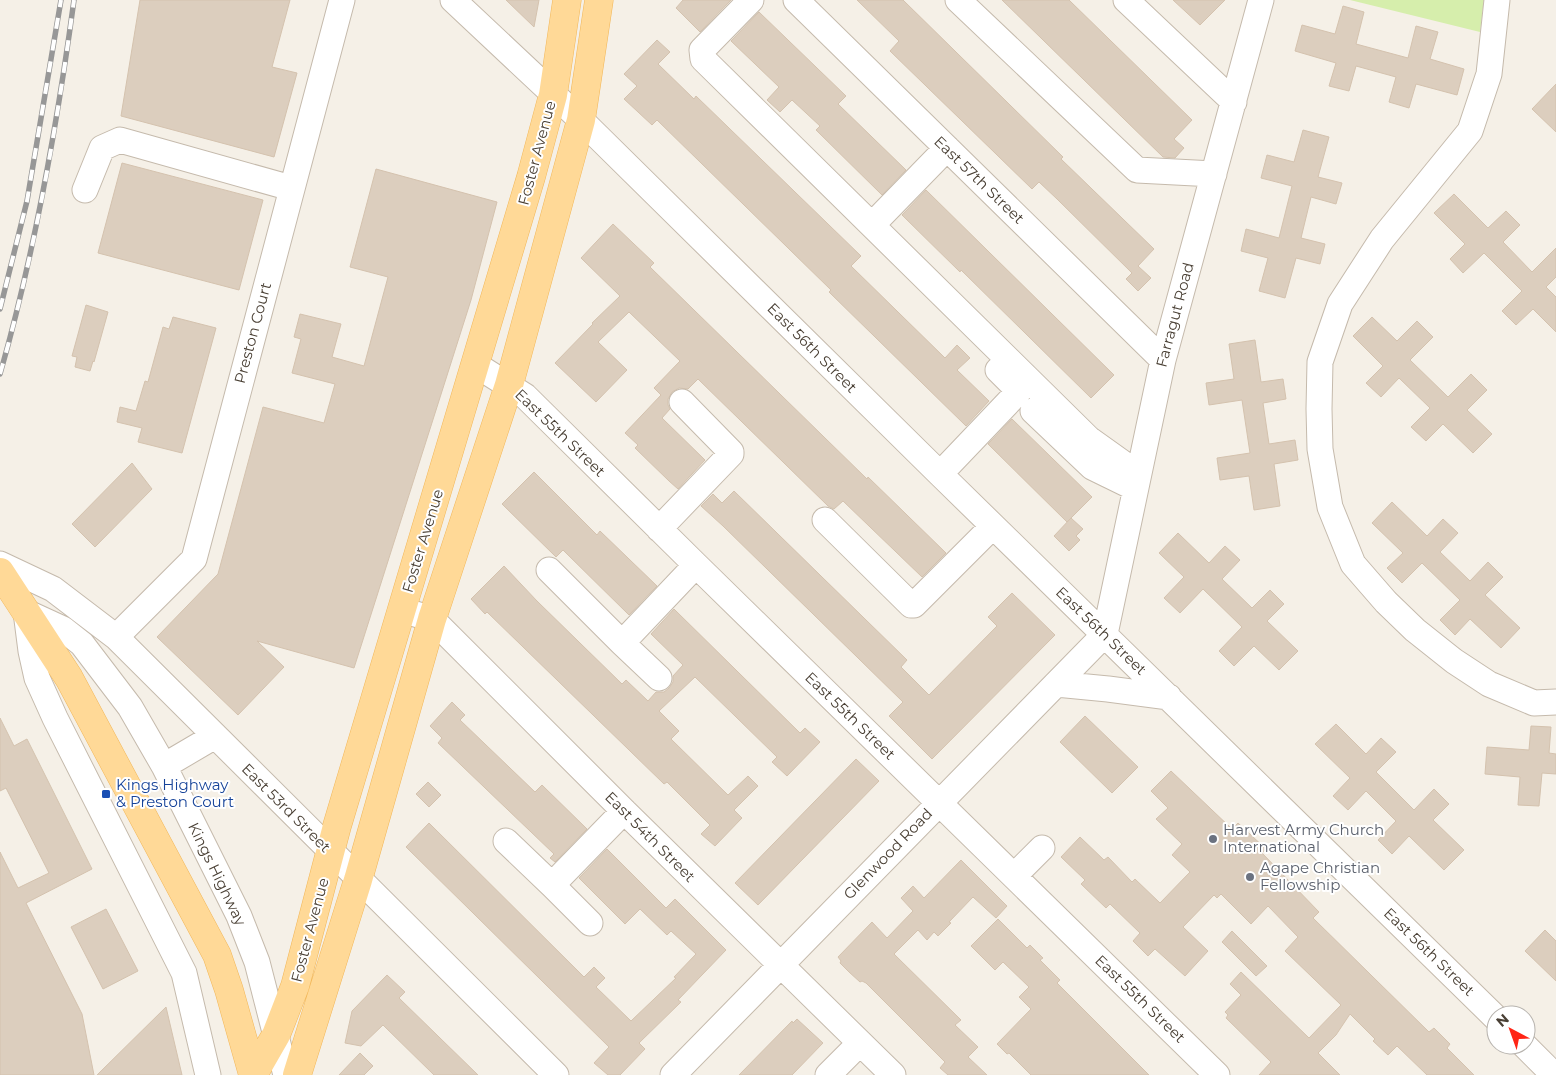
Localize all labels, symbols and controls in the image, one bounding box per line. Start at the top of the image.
street label: Foster Avenue [513,99,560,207]
street label: East 57th Street [930,132,1029,228]
street label: Farragut Road [1151,260,1198,369]
street label: Preston Court [230,280,275,386]
street label: East 56th Street [763,299,861,397]
street label: East 55th Street [511,385,610,481]
street label: Foster Avenue [398,487,447,595]
street label: East 56th Street [1052,582,1151,679]
street label: East 55th Street [801,668,900,764]
street label: East 53rd Street [238,759,335,856]
place label: Kings Highway & Preston Court [116,775,234,811]
street label: East 54th Street [601,787,700,886]
marker: Kings Highway & Preston Court [100,788,112,800]
street label: Glenwood Road [839,804,936,903]
street label: Kings Highway [184,819,251,929]
place label: Harvest Army Church International [1223,820,1384,856]
marker: Harvest Army Church International [1207,833,1219,845]
place label: Agape Christian Fellowship [1260,858,1380,894]
marker: Agape Christian Fellowship [1244,871,1256,883]
street label: Foster Avenue [286,876,333,984]
street label: East 56th Street [1380,903,1479,1000]
street label: East 55th Street [1091,951,1190,1047]
north arrow [1486,1005,1536,1055]
text: N [1492,1010,1513,1031]

